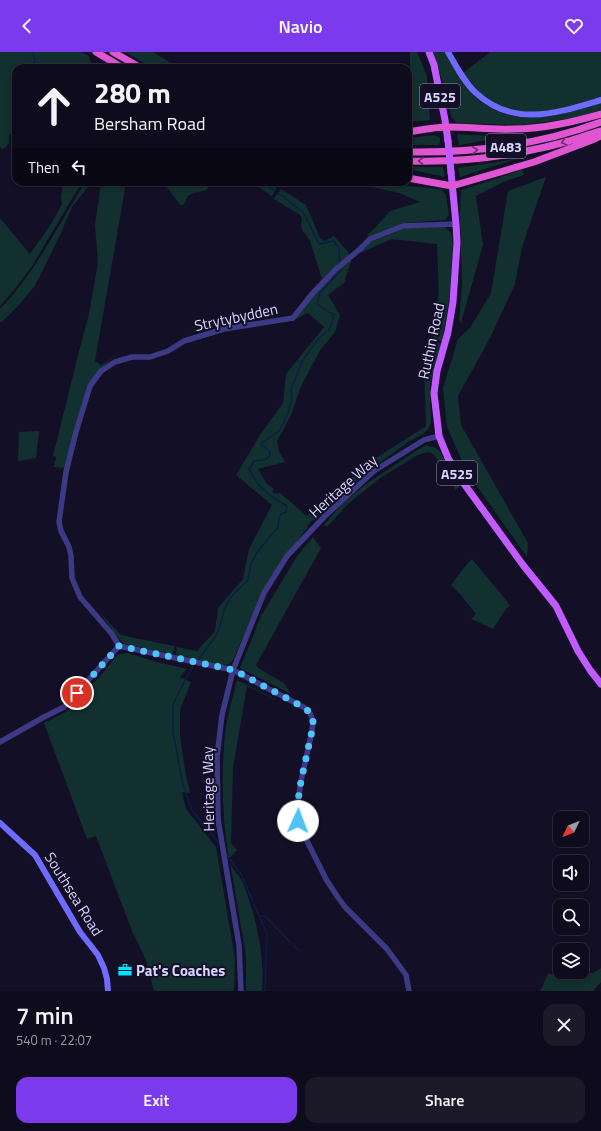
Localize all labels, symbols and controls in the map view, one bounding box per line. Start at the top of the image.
text: Navio [278,13,323,40]
icon: back [16,15,38,37]
icon: heart [563,15,585,37]
text: 280 m [94,71,171,114]
icon: ahead [28,80,80,132]
road number: A525 [420,84,460,108]
text: Bersham Road [94,110,205,137]
road number: A483 [486,134,526,158]
one-way arrow [560,138,567,146]
one-way arrow [472,146,478,155]
text: Then [28,156,60,179]
icon: left [68,156,90,178]
one-way arrow [418,157,424,165]
street label: Strytybydden [192,297,280,337]
street label: Ruthin Road [412,301,450,381]
street label: Heritage Way [304,449,382,523]
road number: A525 [437,461,477,485]
pin [60,676,94,710]
icon: arrive [66,682,88,704]
street label: Heritage Way [196,746,220,832]
position arrow [277,800,319,842]
north arrow [553,811,589,847]
map controls [553,811,589,979]
street label: Southsea Road [39,848,109,940]
button: sound [553,855,589,891]
button: search [553,899,589,935]
button: layers [553,943,589,979]
place label: Pat's Coaches [136,959,225,982]
office icon: Pat's Coaches [117,962,133,978]
text: 7 min [16,997,74,1033]
button: close [543,1004,585,1046]
text: 540 m · 22:07 [16,1030,92,1050]
button: Exit [16,1077,297,1123]
button: Share [305,1077,585,1123]

